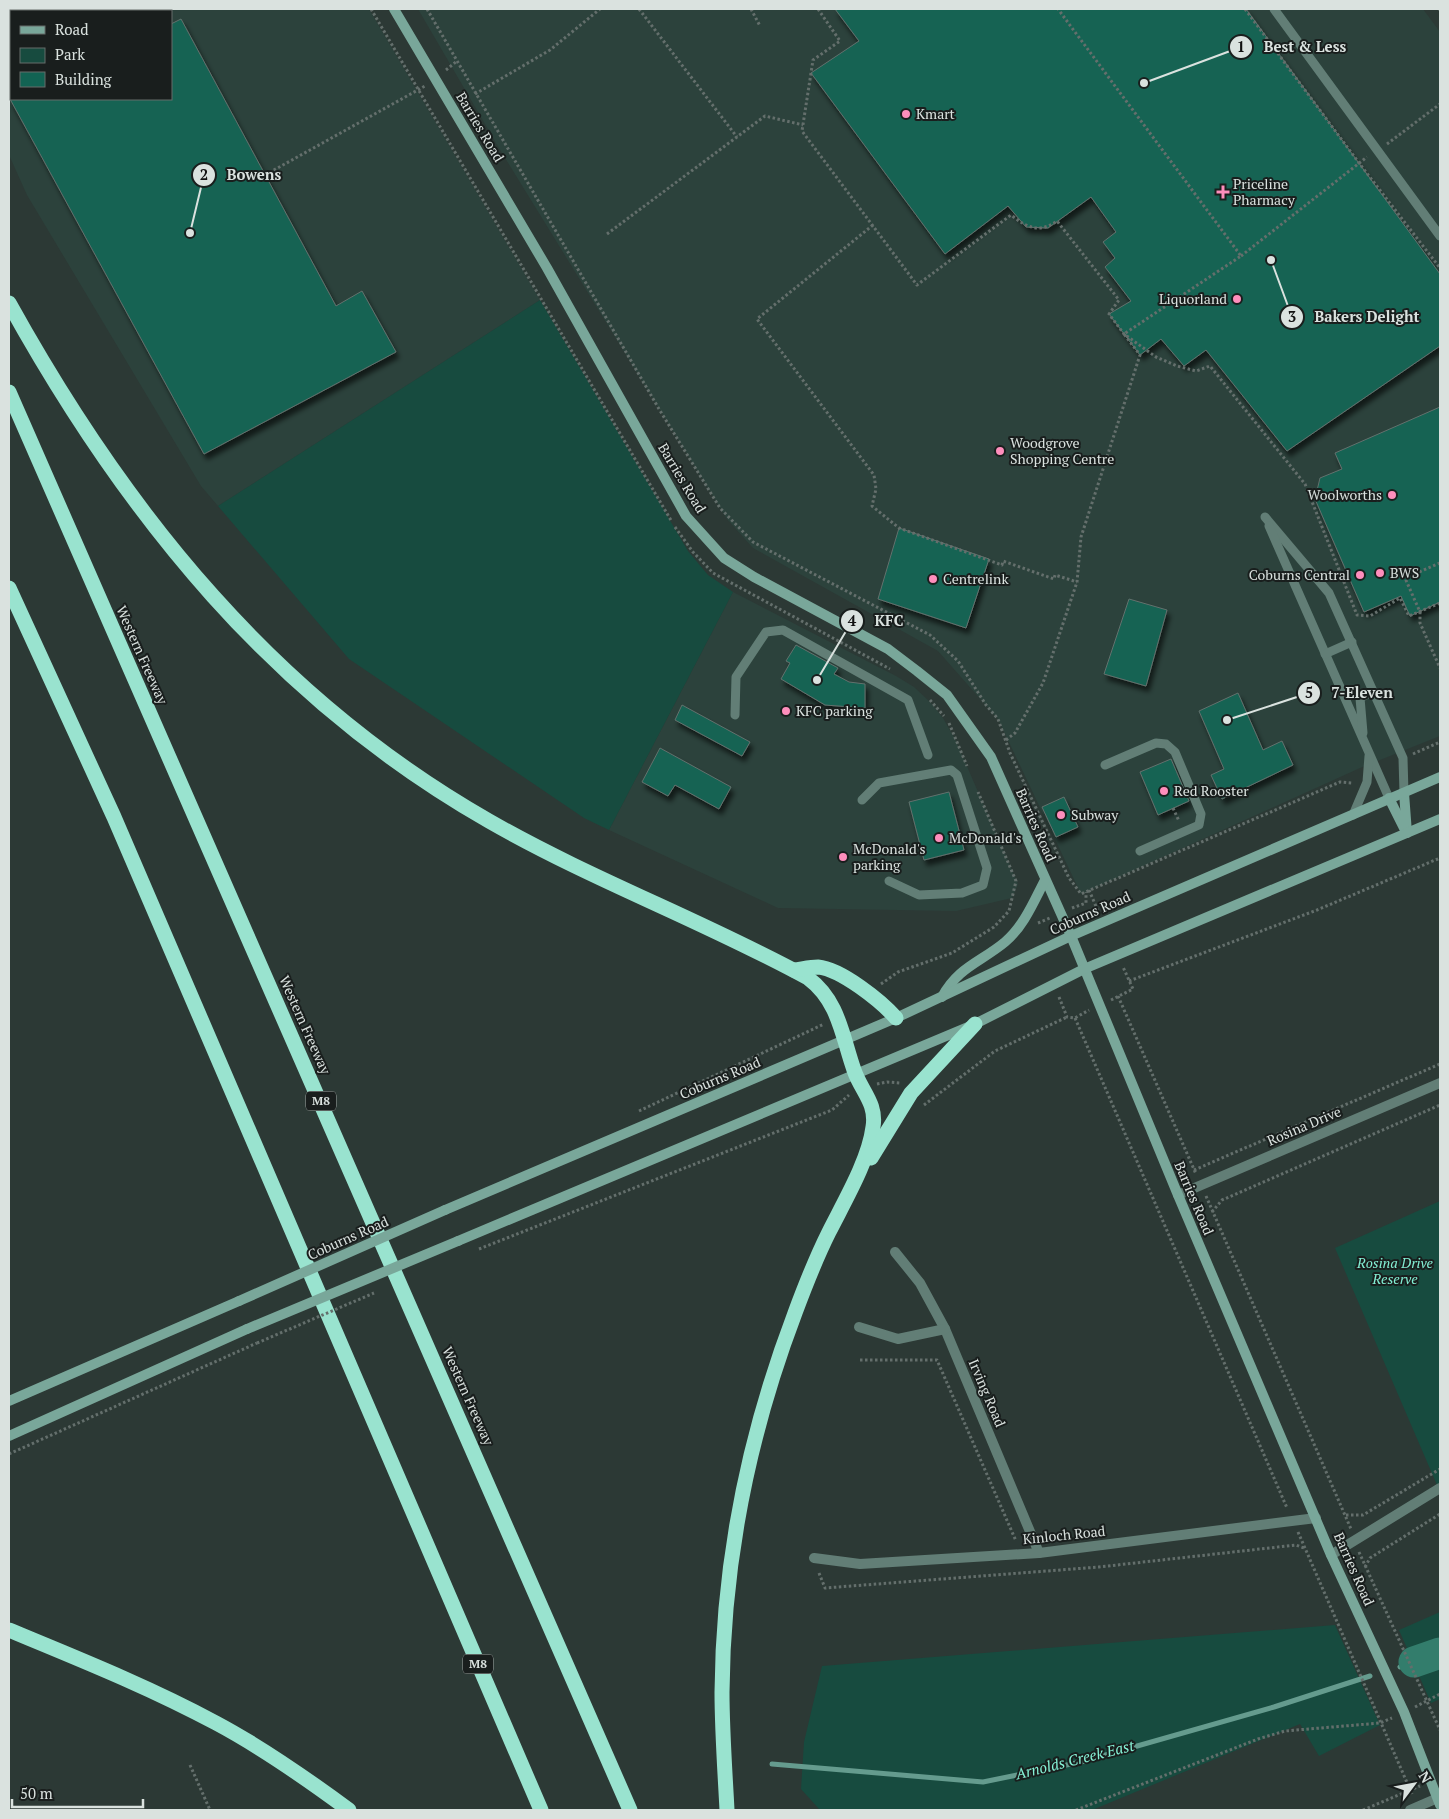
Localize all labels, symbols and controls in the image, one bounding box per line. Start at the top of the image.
legend [10,10,172,100]
text: Road [55,19,88,39]
callout: Best & Less [1229,32,1356,62]
text: 1 [1237,36,1245,56]
text: Best & Less [1264,36,1346,56]
text: Park [55,44,85,64]
text: Building [55,69,113,89]
street label: Barries Road [452,88,509,165]
place label: Kmart [916,104,956,123]
marker: Kmart [900,108,912,120]
callout: Bowens [192,160,291,190]
text: 2 [200,164,208,184]
text: Bowens [227,164,281,184]
place label: Priceline Pharmacy [1233,174,1296,209]
marker: Priceline Pharmacy [1217,186,1229,198]
place label: Liquorland [1159,289,1227,308]
marker: Liquorland [1231,293,1243,305]
callout: Bakers Delight [1279,302,1430,332]
text: 3 [1288,306,1296,326]
text: Bakers Delight [1314,306,1420,326]
place label: Woodgrove Shopping Centre [1010,433,1114,468]
street label: Barries Road [654,439,711,516]
marker: Woodgrove Shopping Centre [994,445,1006,457]
place label: Woolworths [1308,485,1382,504]
marker: Woolworths [1386,489,1398,501]
place label: BWS [1390,563,1419,582]
place label: Coburns Central [1249,565,1350,584]
marker: BWS [1374,567,1386,579]
place label: Centrelink [943,569,1009,588]
marker: Coburns Central [1354,569,1366,581]
marker: Centrelink [927,573,939,585]
street label: Western Freeway [112,603,173,708]
callout: KFC [840,606,914,636]
text: 4 [848,610,857,630]
text: KFC [874,610,904,630]
callout: 7-Eleven [1296,678,1403,708]
text: 5 [1305,682,1313,702]
text: 7-Eleven [1331,682,1393,702]
place label: KFC parking [796,701,873,720]
marker: KFC parking [780,705,792,717]
place label: Red Rooster [1174,781,1249,800]
street label: Barries Road [1012,785,1061,865]
marker: Red Rooster [1158,785,1170,797]
place label: Subway [1071,805,1119,824]
marker: Subway [1055,809,1067,821]
place label: McDonald's [949,828,1021,847]
marker: McDonald's [933,832,945,844]
place label: McDonald's parking [853,839,925,874]
marker: McDonald's parking [837,851,849,863]
street label: Coburns Road [1046,886,1133,939]
street label: Western Freeway [275,973,336,1078]
street label: Coburns Road [676,1052,764,1103]
road number: M8 [306,1092,336,1110]
street label: Rosina Drive [1264,1101,1344,1150]
street label: Barries Road [1170,1158,1219,1238]
street label: Coburns Road [304,1211,391,1264]
park label: Rosina Drive Reserve [1356,1253,1434,1288]
street label: Western Freeway [438,1344,499,1449]
street label: Irving Road [965,1356,1010,1430]
street label: Kinloch Road [1022,1521,1106,1548]
street label: Barries Road [1330,1529,1379,1609]
road number: M8 [463,1655,493,1674]
water label: Arnolds Creek East [1012,1734,1137,1784]
north arrow [1389,1759,1439,1809]
text: N [1415,1767,1437,1787]
scale bar [12,1776,144,1808]
text: 50 m [20,1783,53,1803]

